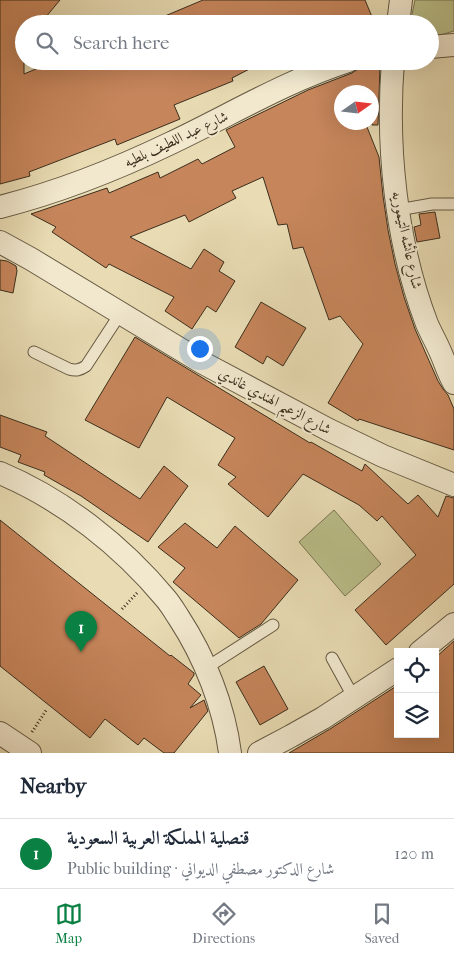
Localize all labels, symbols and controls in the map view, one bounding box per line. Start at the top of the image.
search box [15,15,439,70]
icon: search [33,29,61,57]
text: Search here [73,32,169,54]
north arrow [334,85,379,130]
street label: شارع عبد اللطيف بلطيه [121,107,233,175]
street label: شارع عائشه التيموريه [384,189,426,292]
your location [187,336,213,362]
street label: شارع الزعيم الهندي غاندي [213,364,334,444]
pin: 1 [65,611,97,652]
map controls [394,648,439,738]
button: locate [394,648,439,693]
button: layers [394,693,439,738]
text: Nearby [20,774,86,798]
text: قنصلية المملكة العربية السعودية [67,827,250,849]
text: 1 [33,844,39,863]
text: 120 m [395,844,434,863]
text: Public building · شارع الدكتور مصطفي الديواني [67,859,334,878]
tab: Map [55,900,83,947]
tab: Directions [192,900,255,947]
tab: Saved [365,900,399,947]

